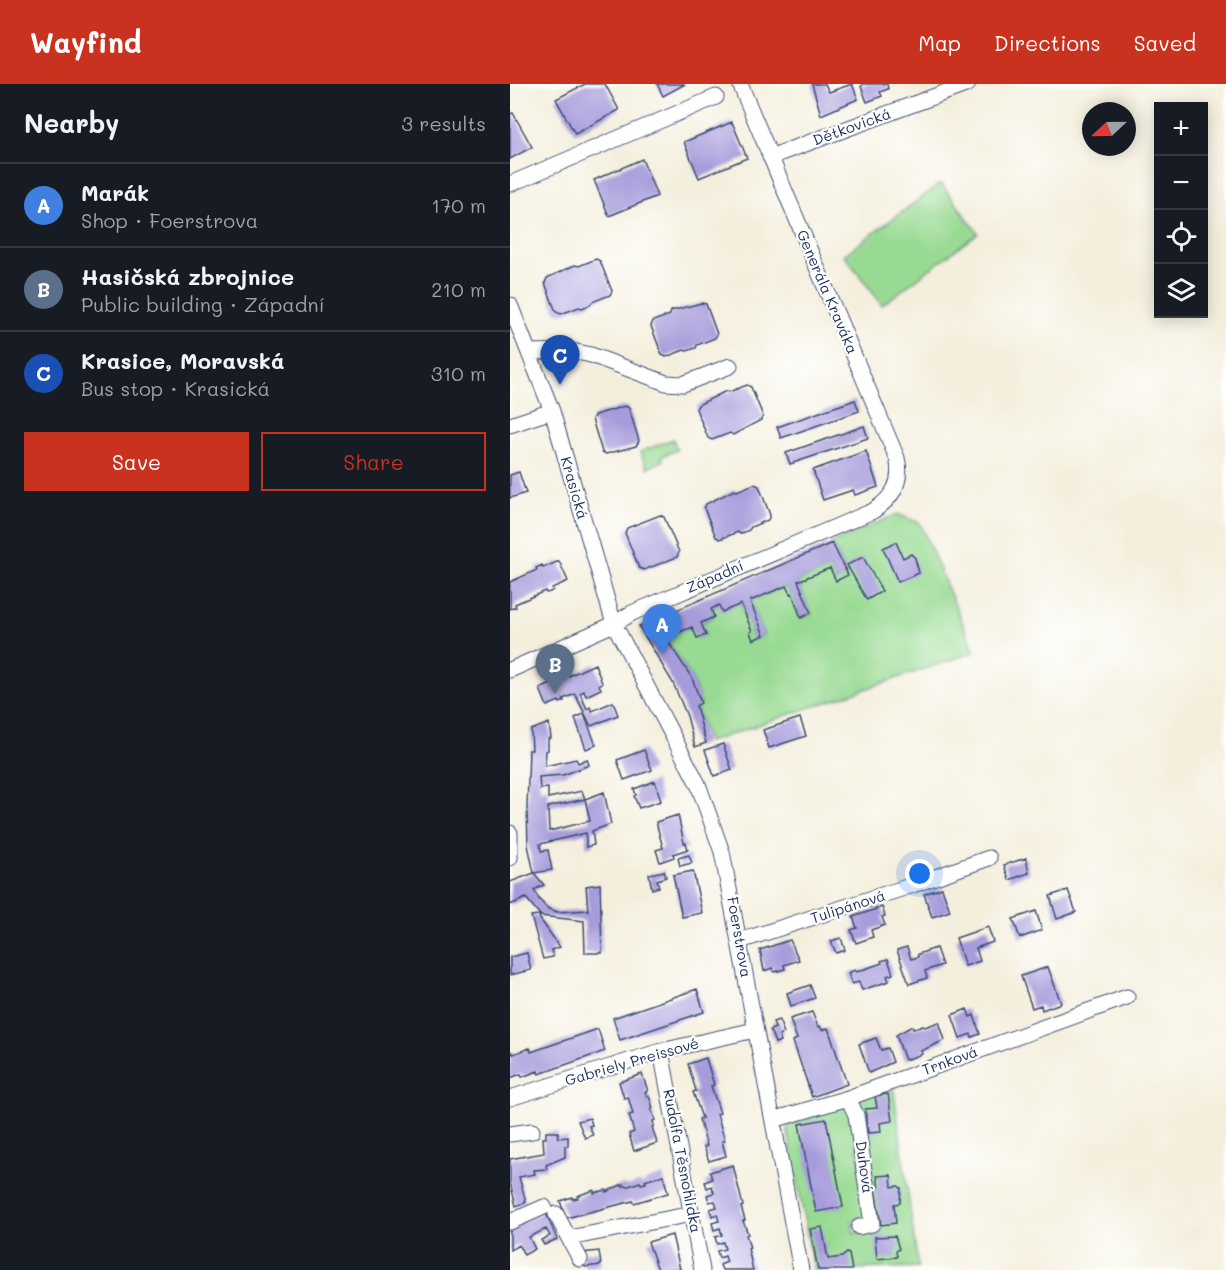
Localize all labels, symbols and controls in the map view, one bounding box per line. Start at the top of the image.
text: Wayfind [30,24,141,60]
text: Map [918,29,961,56]
text: Directions [994,29,1101,56]
text: Saved [1134,29,1196,56]
north arrow [1082,102,1136,156]
map controls [1154,102,1208,318]
button: + [1154,102,1208,156]
street label: Dětkovická [810,103,893,149]
text: Nearby [24,106,119,140]
text: 3 results [401,110,486,136]
button: − [1154,156,1208,210]
text: Marák [81,178,149,207]
text: A [37,192,50,218]
text: 170 m [431,192,486,218]
text: Shop · Foerstrova [81,207,258,233]
button: locate [1154,210,1208,264]
street label: Generála Kraváka [793,227,863,357]
text: Hasičská zbrojnice [81,262,294,291]
button: layers [1154,264,1208,318]
text: B [37,276,50,302]
text: 210 m [431,276,486,302]
text: Public building · Západní [81,291,325,317]
pin: C [541,336,580,385]
text: Krasice, Moravská [81,346,284,375]
text: C [36,360,51,386]
text: 310 m [431,360,486,386]
text: Bus stop · Krasická [81,375,270,401]
button: Save [24,432,249,491]
button: Share [261,432,486,491]
street label: Krasická [557,454,593,521]
street label: Západní [683,555,746,597]
pin: A [642,604,682,654]
pin: B [536,644,574,694]
your location [905,859,934,888]
street label: Tulipánová [808,885,888,928]
street label: Foerstrova [723,895,757,979]
street label: Gabriely Preissové [562,1032,701,1090]
street label: Trnková [919,1041,980,1079]
street label: Rudolfa Těsnohlídka [659,1087,707,1234]
street label: Duhová [851,1139,879,1194]

